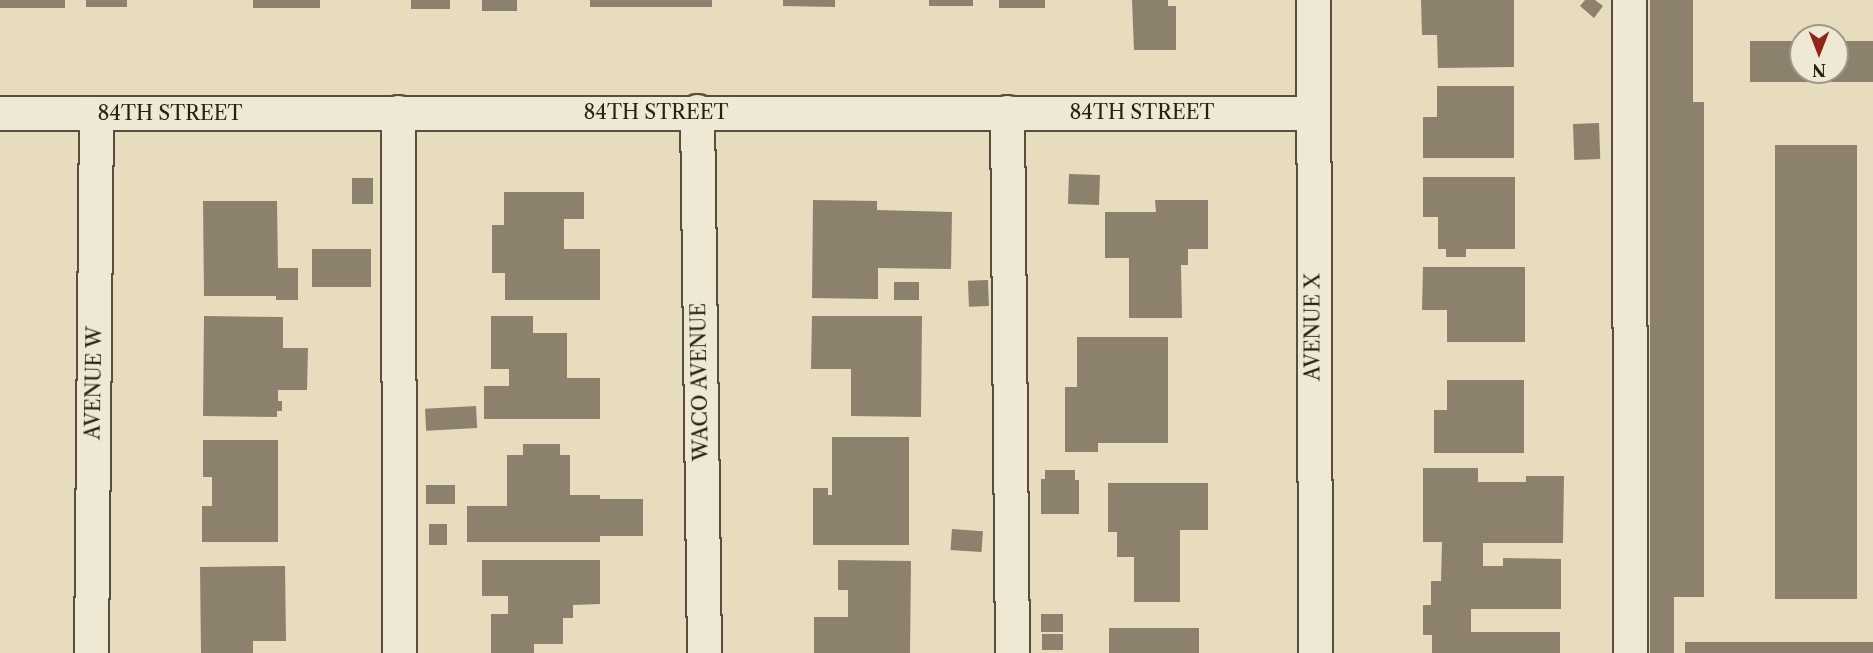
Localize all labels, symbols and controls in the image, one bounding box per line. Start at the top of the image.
north arrow [1789,24,1849,84]
text: N [1812,60,1826,80]
street label: 84TH STREET [584,100,728,124]
street label: 84TH STREET [1070,100,1214,124]
street label: 84TH STREET [98,101,242,125]
street label: AVENUE X [1301,273,1325,381]
street label: WACO AVENUE [687,302,713,462]
street label: AVENUE W [81,326,107,440]

